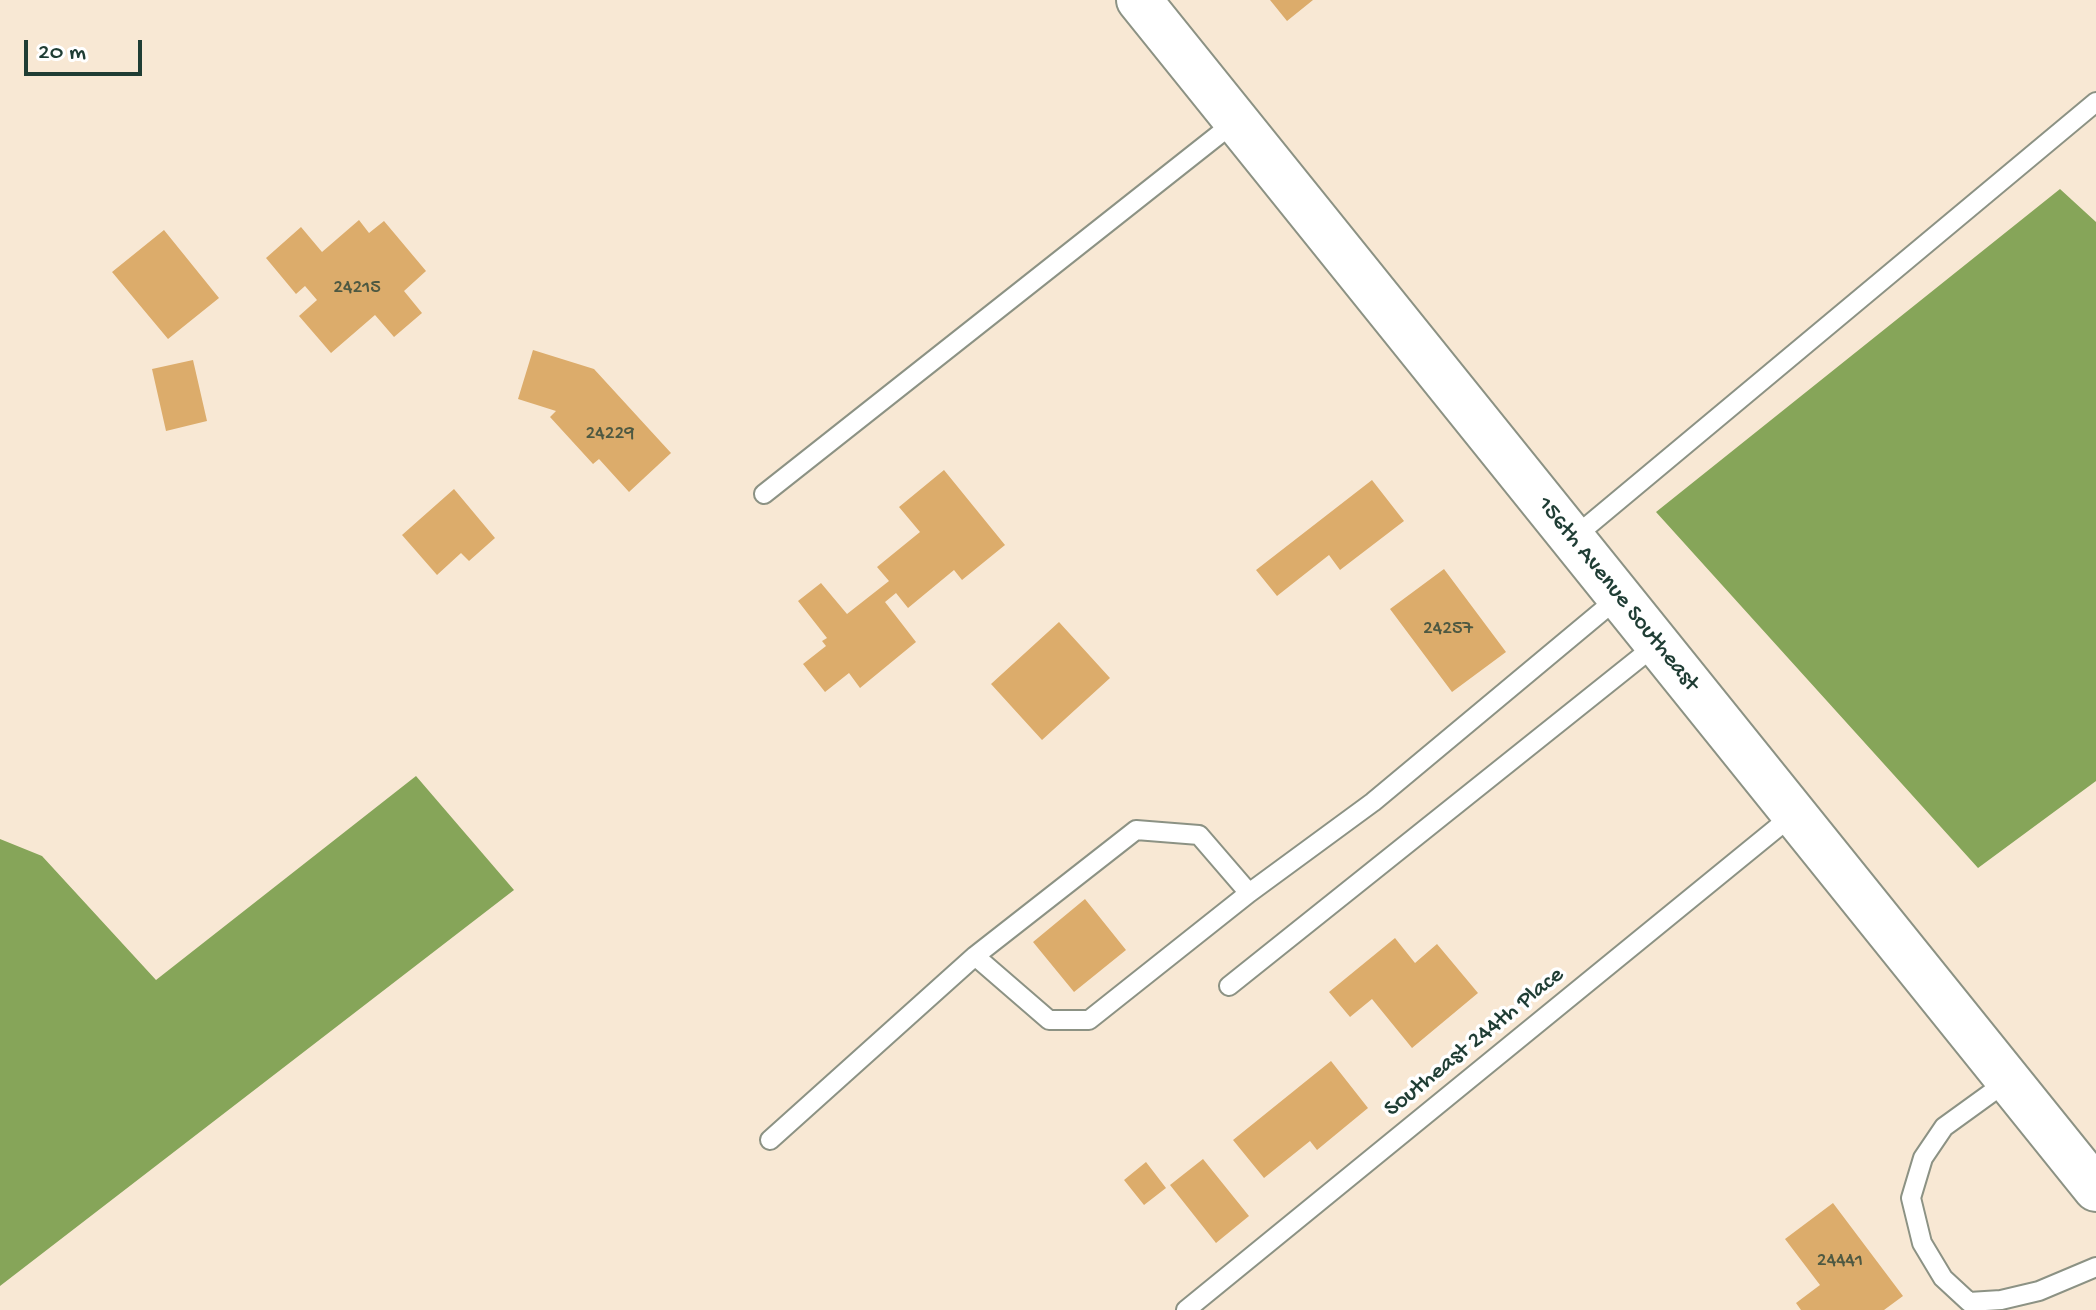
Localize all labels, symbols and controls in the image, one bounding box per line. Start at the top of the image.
scale bar [28,24,146,74]
text: 20 m [38,39,86,68]
house number: 24215 [333,277,381,301]
house number: 24229 [586,423,634,447]
street label: 156th Avenue Southeast [1529,492,1705,698]
house number: 24257 [1423,618,1473,642]
street label: Southeast 244th Place [1379,962,1571,1124]
house number: 24441 [1817,1250,1863,1274]

